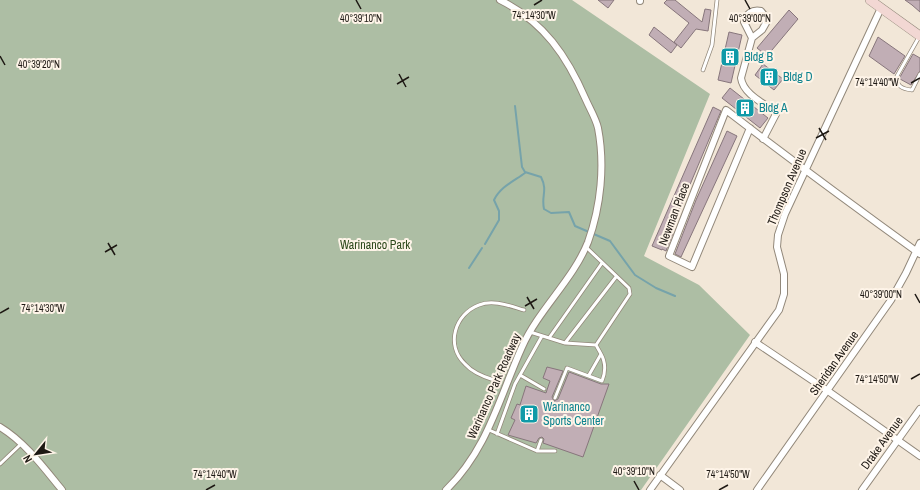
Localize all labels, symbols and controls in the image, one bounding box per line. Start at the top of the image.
text: 74°14'30"W [512,9,556,22]
text: 40°39'10"N [340,12,382,25]
text: 40°39'00"N [729,12,771,25]
building icon: Bldg B [719,46,741,68]
place label: Bldg B [744,49,773,65]
text: 40°39'20"N [18,58,60,71]
building icon: Bldg D [758,66,780,88]
place label: Bldg D [783,69,813,85]
text: 74°14'40"W [855,76,899,89]
building icon: Bldg A [734,97,756,119]
place label: Bldg A [759,100,788,116]
street label: Thompson Avenue [764,146,810,228]
street label: Newman Place [655,180,693,248]
park label: Warinanco Park [340,237,410,253]
text: 40°39'00"N [860,288,902,301]
text: 74°14'30"W [21,302,65,315]
street label: Sheridan Avenue [806,328,862,398]
street label: Warinanco Park Roadway [464,331,525,441]
text: 74°14'50"W [855,373,899,386]
place label: Warinanco Sports Center [543,399,604,429]
building icon: Warinanco Sports Center [518,403,540,425]
street label: Drake Avenue [857,413,907,473]
north arrow [16,434,56,474]
text: N [20,453,35,465]
text: 40°39'10"N [613,465,655,478]
text: 74°14'40"W [193,468,237,481]
text: 74°14'50"W [706,468,750,481]

